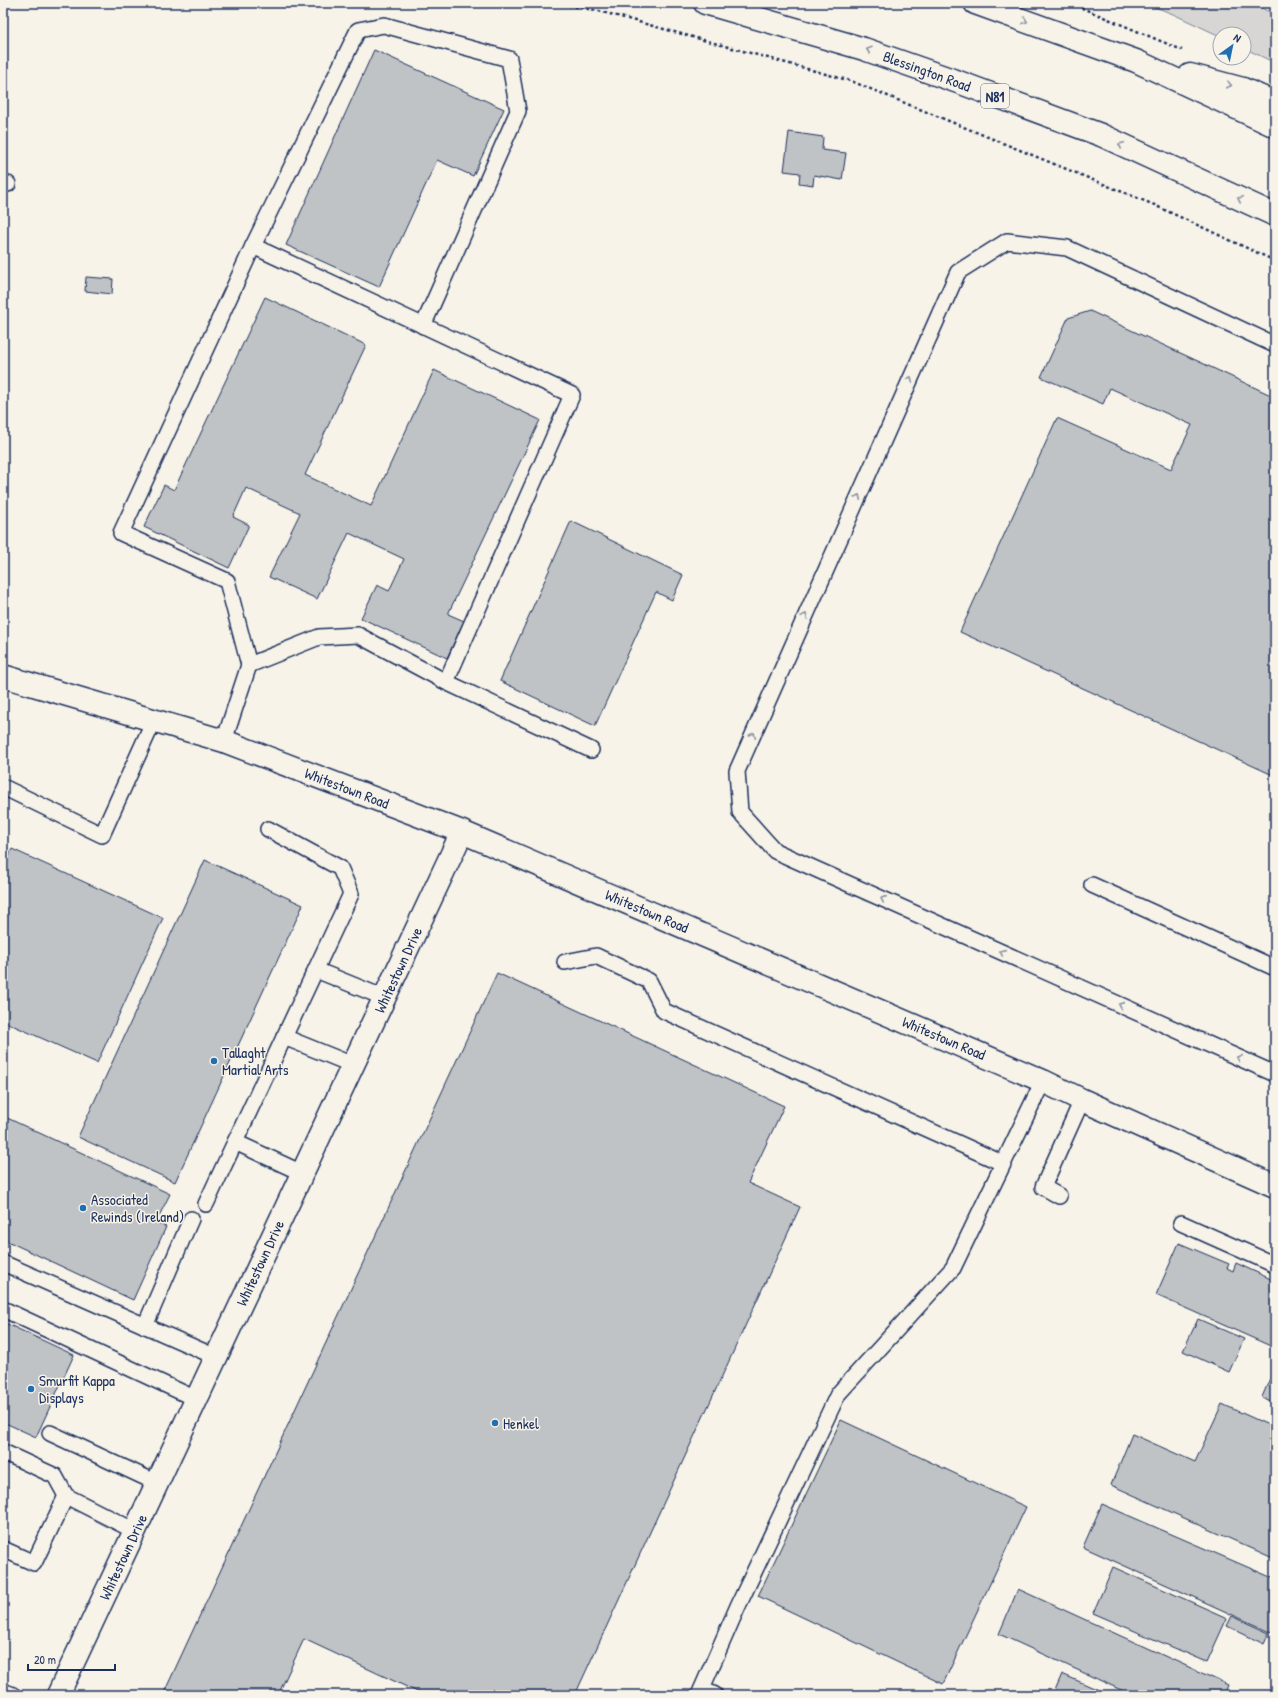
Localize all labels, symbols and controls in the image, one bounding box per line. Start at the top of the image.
one-way arrow [1021,16,1028,25]
north arrow [1212,26,1252,66]
text: N [1231,30,1244,45]
street label: Blessington Road [880,45,974,97]
one-way arrow [865,46,872,55]
one-way arrow [1225,80,1232,88]
road number: N81 [981,84,1009,108]
one-way arrow [1118,142,1126,150]
one-way arrow [1236,196,1244,204]
one-way arrow [906,375,914,382]
one-way arrow [853,494,861,502]
one-way arrow [800,613,808,621]
one-way arrow [748,732,756,739]
street label: Whitestown Road [302,762,392,814]
street label: Whitestown Road [602,884,692,938]
one-way arrow [880,896,888,904]
street label: Whitestown Drive [369,924,427,1016]
one-way arrow [999,949,1006,957]
one-way arrow [1117,1002,1125,1010]
street label: Whitestown Road [899,1011,989,1065]
place label: Tallaght Martial Arts [222,1042,289,1080]
one-way arrow [1236,1055,1244,1063]
marker: Tallaght Martial Arts [209,1056,219,1066]
place label: Associated Rewinds (Ireland) [91,1189,184,1227]
marker: Associated Rewinds (Ireland) [78,1203,88,1213]
street label: Whitestown Drive [231,1217,289,1309]
place label: Smurfit Kappa Displays [39,1370,115,1408]
marker: Smurfit Kappa Displays [26,1384,36,1394]
place label: Henkel [503,1413,539,1434]
marker: Henkel [490,1418,500,1428]
street label: Whitestown Drive [94,1511,152,1603]
scale bar [28,1646,115,1672]
text: 20 m [34,1651,56,1668]

